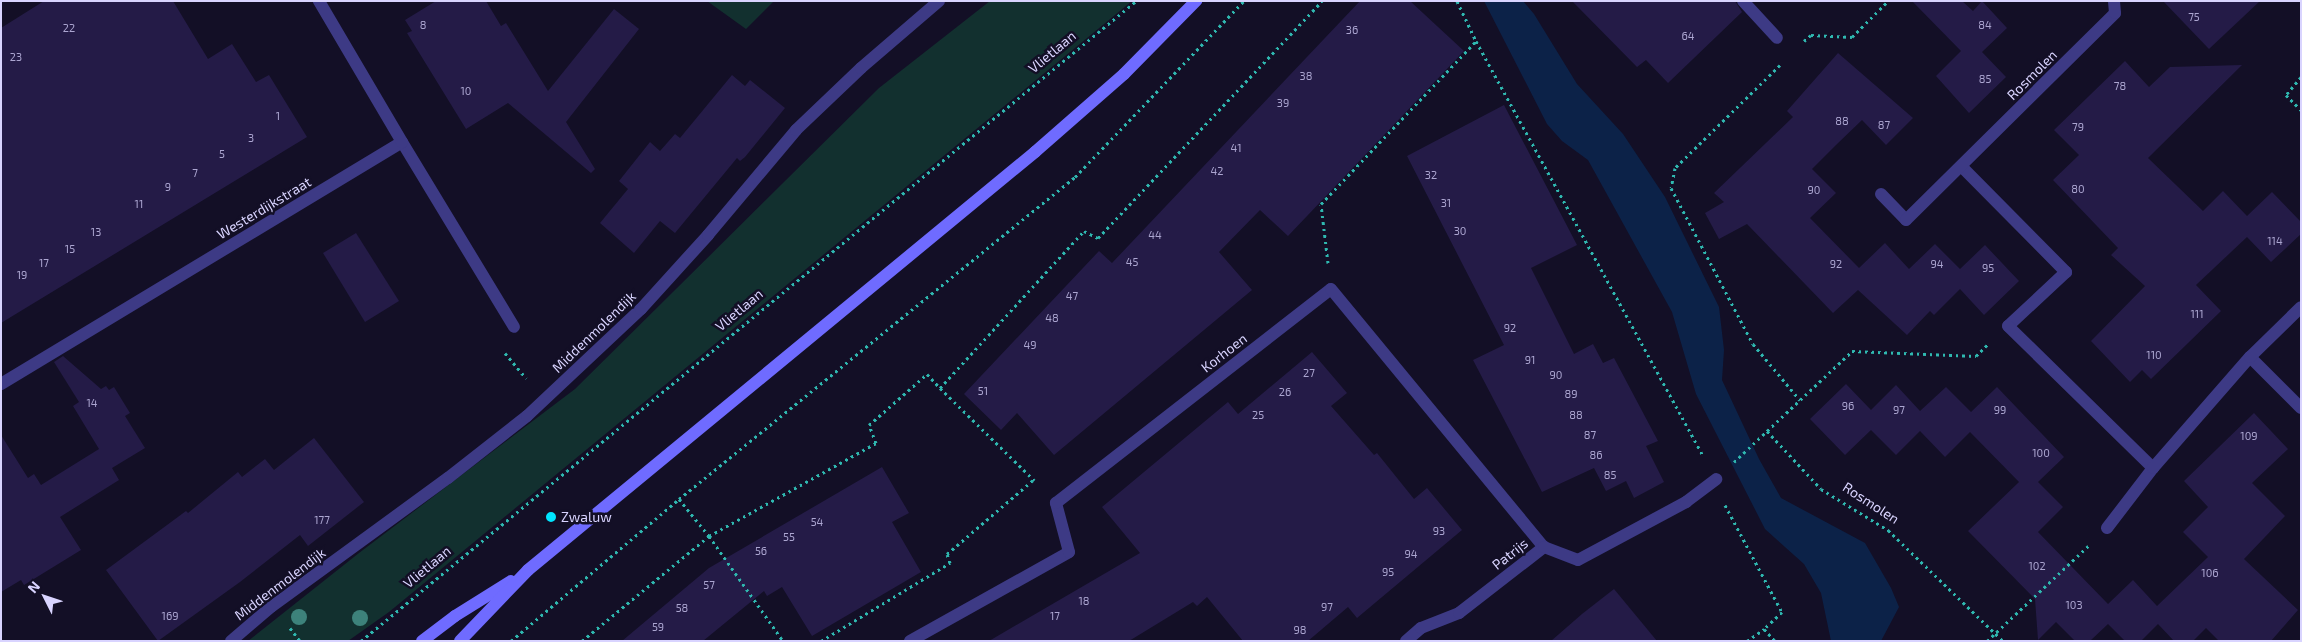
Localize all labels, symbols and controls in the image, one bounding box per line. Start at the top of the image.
house number: 75 [2188,10,2200,24]
house number: 8 [420,18,426,32]
house number: 84 [1978,18,1992,32]
house number: 22 [63,21,75,35]
house number: 36 [1346,23,1358,37]
street label: Vlietlaan [1025,27,1079,77]
house number: 64 [1681,29,1695,43]
street label: Rosmolen [2004,47,2060,103]
house number: 23 [10,50,22,64]
house number: 38 [1300,69,1312,83]
house number: 85 [1979,72,1991,86]
house number: 78 [2114,79,2126,93]
house number: 10 [460,84,472,98]
house number: 39 [1277,96,1289,110]
house number: 1 [276,109,280,123]
house number: 88 [1835,114,1849,128]
house number: 87 [1878,118,1890,132]
house number: 79 [2072,120,2084,134]
house number: 3 [248,131,254,145]
house number: 41 [1230,141,1242,155]
house number: 5 [219,147,225,161]
house number: 42 [1211,164,1223,178]
house number: 7 [192,166,198,180]
house number: 32 [1425,168,1437,182]
street label: Westerdijkstraat [214,173,314,243]
house number: 9 [165,180,171,194]
house number: 80 [2071,182,2085,196]
house number: 90 [1808,183,1820,197]
house number: 31 [1441,196,1451,210]
house number: 11 [135,197,143,211]
house number: 30 [1454,224,1466,238]
house number: 13 [91,225,101,239]
house number: 44 [1148,228,1162,242]
house number: 114 [2267,234,2283,248]
house number: 15 [65,242,75,256]
house number: 45 [1126,255,1138,269]
house number: 17 [39,256,49,270]
house number: 92 [1830,257,1842,271]
house number: 94 [1930,257,1944,271]
house number: 95 [1982,261,1994,275]
house number: 19 [17,268,27,282]
street label: Vlietlaan [712,285,766,335]
street label: Middenmolendijk [549,288,639,376]
house number: 47 [1066,289,1078,303]
house number: 111 [2190,307,2204,321]
house number: 48 [1045,311,1059,325]
house number: 92 [1504,321,1516,335]
street label: Korhoen [1198,330,1250,376]
house number: 49 [1023,338,1037,352]
house number: 110 [2146,348,2162,362]
house number: 91 [1525,353,1535,367]
house number: 27 [1303,366,1315,380]
house number: 90 [1550,368,1562,382]
house number: 51 [978,384,988,398]
house number: 26 [1279,385,1291,399]
house number: 89 [1565,387,1577,401]
house number: 14 [86,396,98,410]
house number: 96 [1842,399,1854,413]
house number: 97 [1893,403,1905,417]
house number: 99 [1994,403,2006,417]
house number: 25 [1252,408,1264,422]
house number: 88 [1569,408,1583,422]
house number: 87 [1584,428,1596,442]
house number: 109 [2240,429,2258,443]
house number: 100 [2032,446,2050,460]
house number: 86 [1590,448,1602,462]
house number: 85 [1604,468,1616,482]
street label: Rosmolen [1840,479,1902,527]
place label: Zwaluw [561,509,612,525]
marker: Zwaluw [545,511,557,523]
house number: 177 [314,513,330,527]
house number: 54 [811,515,823,529]
house number: 93 [1433,524,1445,538]
house number: 55 [783,530,795,544]
street label: Patrijs [1489,535,1531,573]
street label: Vlietlaan [400,542,454,592]
street label: Middenmolendijk [231,544,329,624]
house number: 56 [755,544,767,558]
house number: 94 [1404,547,1418,561]
house number: 102 [2028,559,2046,573]
house number: 95 [1382,565,1394,579]
house number: 106 [2201,566,2219,580]
north arrow [20,572,70,622]
text: N [24,577,43,596]
house number: 57 [703,578,715,592]
house number: 18 [1078,594,1090,608]
house number: 103 [2065,598,2083,612]
house number: 97 [1321,600,1333,614]
house number: 58 [676,601,688,615]
house number: 169 [162,609,178,623]
house number: 17 [1050,609,1060,623]
house number: 59 [652,620,664,634]
house number: 98 [1294,623,1306,637]

